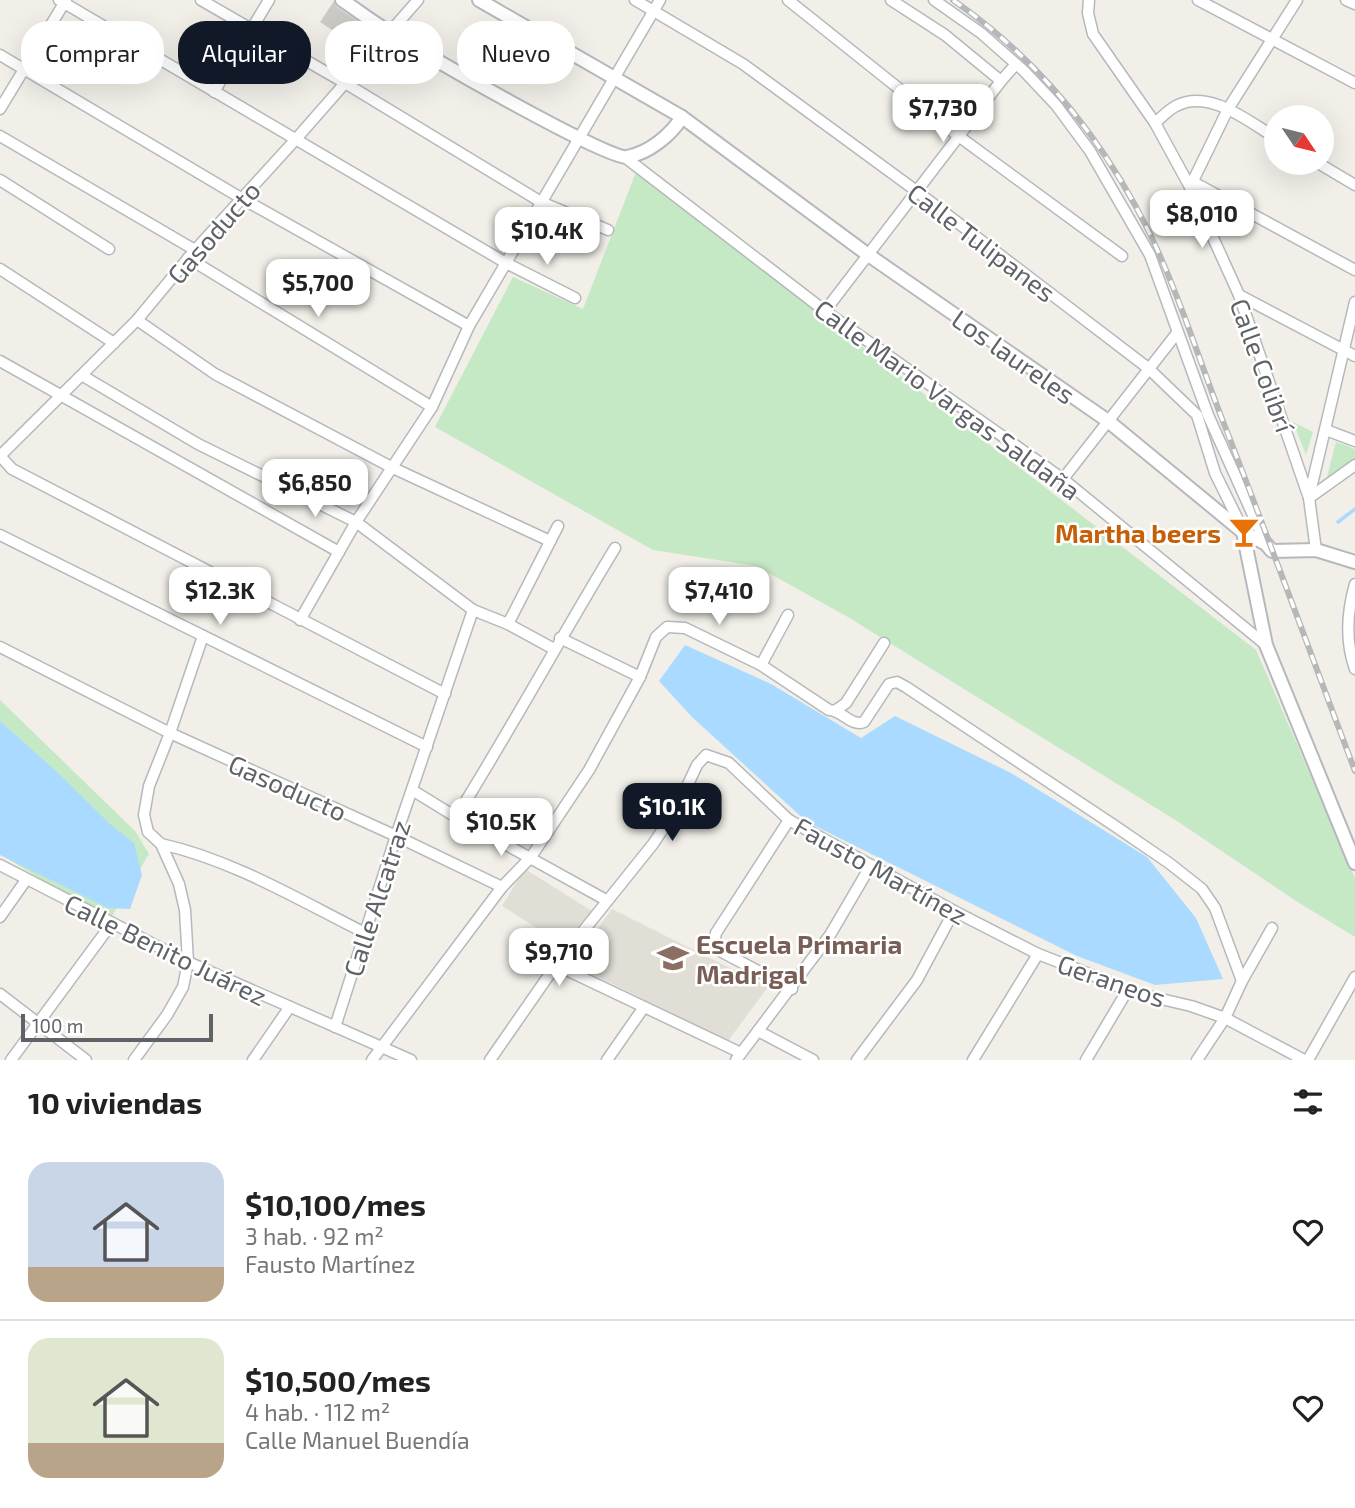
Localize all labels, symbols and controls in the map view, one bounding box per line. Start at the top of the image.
chip: Comprar [21,21,164,84]
chip: Alquilar [178,21,311,84]
chip: Filtros [325,21,443,84]
chip: Nuevo [457,21,575,84]
pin: $7,730 [886,85,1000,144]
text: $7,730 [908,93,978,121]
north arrow [1264,105,1334,175]
map controls [1264,105,1334,175]
street label: Gasoducto [160,174,266,290]
street label: Calle Tulipanes [902,176,1062,308]
pin: $8,010 [1145,190,1259,250]
text: $8,010 [1166,199,1238,227]
pin: $10.4K [490,208,604,267]
text: $10.4K [511,216,583,244]
pin: $5,700 [261,260,375,319]
text: $5,700 [282,268,354,296]
street label: Calle Mario Vargas Saldaña [809,292,1087,506]
street label: Calle Colibrí [1225,294,1302,437]
street label: Los laureles [947,302,1081,410]
pin: $6,850 [258,460,372,519]
text: $6,850 [278,468,352,496]
bar icon: Martha beers [1227,515,1261,549]
place label: Martha beers [1055,517,1221,548]
pin: $12.3K [163,568,277,627]
pin: $7,410 [662,568,776,627]
text: $12.3K [185,576,255,604]
text: $7,410 [684,576,754,604]
street label: Gasoducto [224,747,352,827]
pin: $10.1K [615,784,729,843]
text: $10.1K [639,792,705,820]
pin: $10.5K [444,798,558,858]
text: $10.5K [466,807,536,835]
street label: Fausto Martínez [789,810,973,930]
street label: Calle Alcatraz [336,816,416,980]
street label: Calle Benito Juárez [60,887,272,1011]
pin: $9,710 [502,928,616,988]
place label: Escuela Primaria Madrigal [696,928,902,989]
text: $9,710 [525,937,593,965]
school or university icon: Escuela Primaria Madrigal [656,941,690,975]
street label: Geraneos [1054,947,1170,1013]
scale bar [21,1011,214,1043]
text: 100 m [32,1014,83,1037]
icon: filters [1289,1083,1327,1121]
text: 10 viviendas [28,1084,202,1120]
text: $10,100/mes [245,1186,426,1222]
icon: home [84,1190,168,1274]
icon: heart [1289,1213,1327,1251]
text: 3 hab. · 92 m² [245,1222,384,1250]
text: Fausto Martínez [245,1250,415,1278]
text: $10,500/mes [245,1362,431,1398]
icon: home [84,1366,168,1450]
icon: heart [1289,1389,1327,1427]
text: 4 hab. · 112 m² [245,1398,390,1426]
text: Calle Manuel Buendía [245,1426,470,1454]

